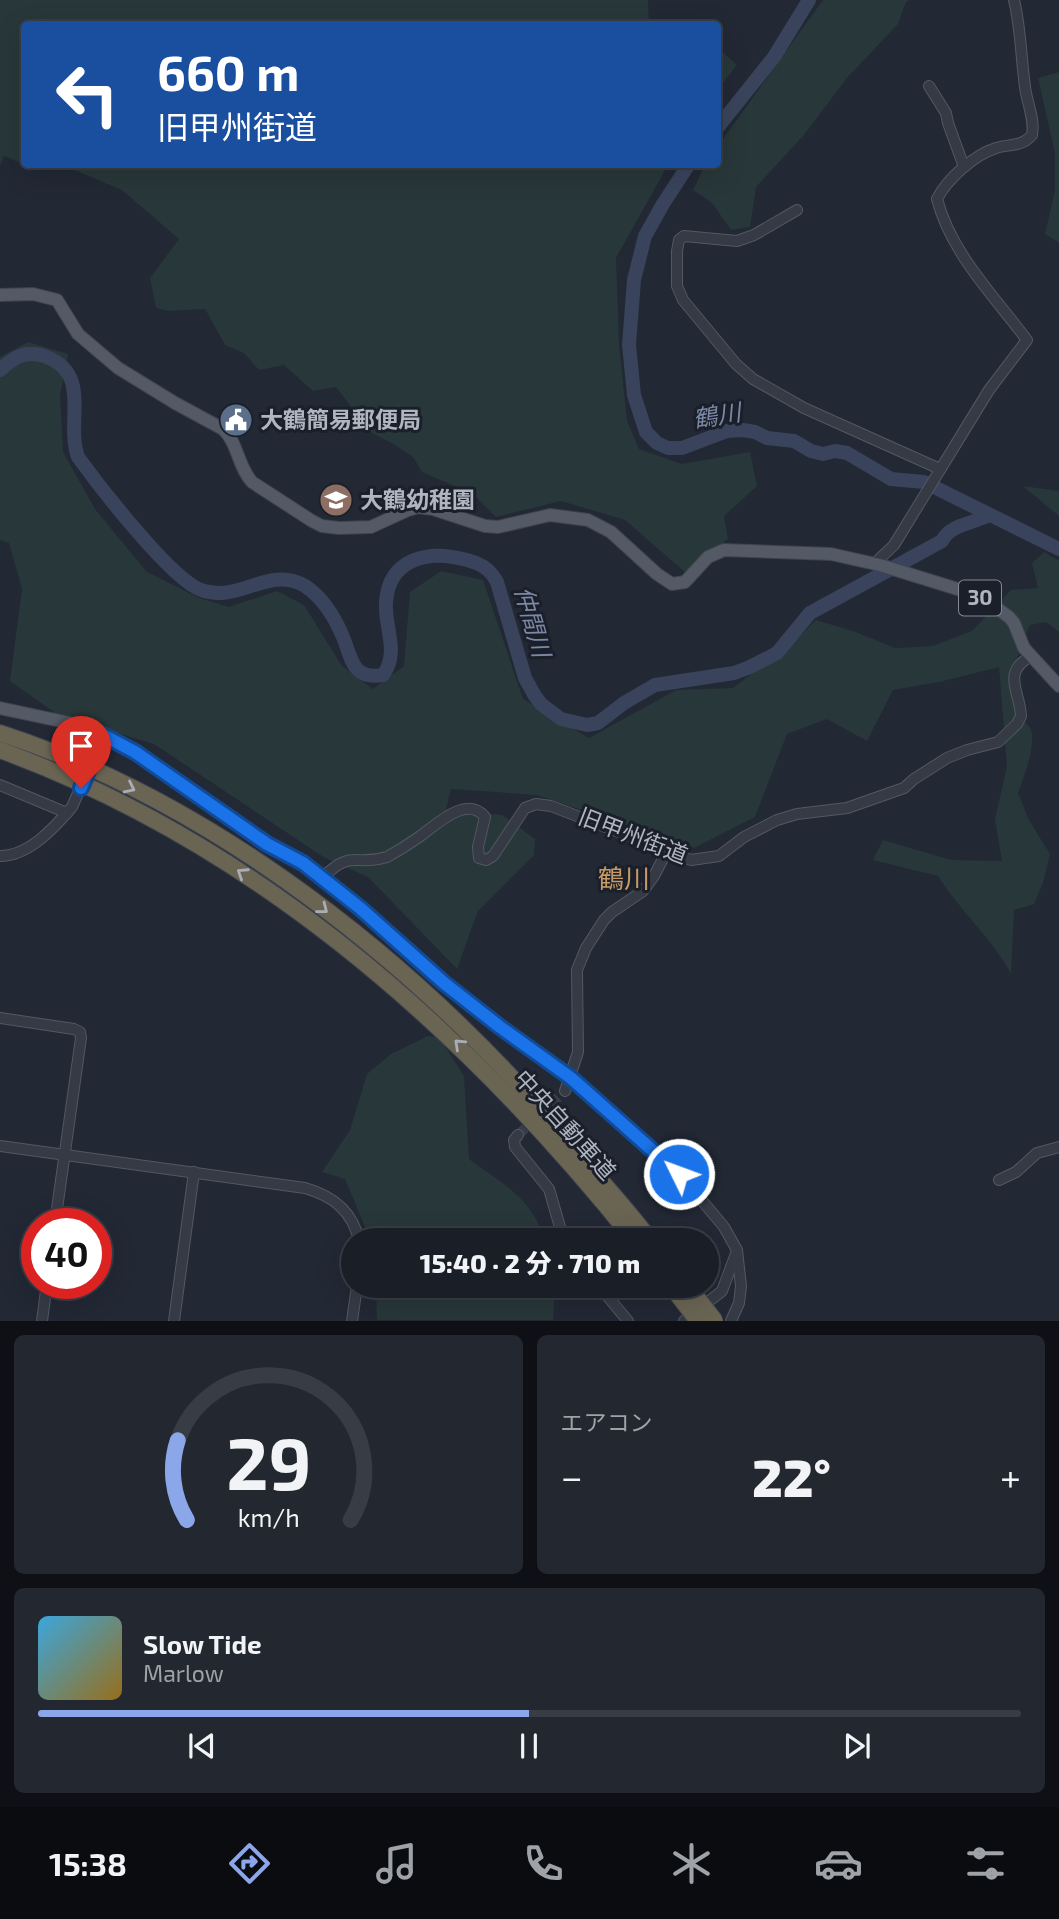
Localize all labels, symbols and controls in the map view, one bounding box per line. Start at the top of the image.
text: 660 m [157,42,300,101]
icon: left [42,49,133,140]
text: 旧甲州街道 [157,107,317,145]
water label: 鶴川 [691,396,746,433]
public building icon: 大鶴簡易郵便局 [217,401,255,439]
place label: 大鶴簡易郵便局 [260,405,421,433]
school or university icon: 大鶴幼稚園 [317,481,355,519]
place label: 大鶴幼稚園 [360,485,475,513]
road number: 30 [959,580,1001,616]
water label: 仲間川 [510,583,558,663]
pin [51,716,111,788]
icon: arrive [62,727,100,765]
one-way arrow [123,780,135,794]
street label: 旧甲州街道 [575,801,692,869]
district label: 鶴川 [598,862,650,893]
one-way arrow [237,868,250,881]
one-way arrow [315,900,328,913]
one-way arrow [454,1040,467,1053]
street label: 中央自動車道 [509,1064,622,1185]
position arrow [642,1137,716,1211]
speed limit sign: 40 [21,1208,112,1299]
text: 15:40 · 2 分 · 710 m [420,1247,640,1278]
text: エアコン [561,1408,653,1436]
text: 29 [226,1418,311,1506]
text: 22° [752,1445,831,1507]
text: − [561,1453,583,1499]
text: + [1000,1453,1021,1499]
text: km/h [237,1502,299,1532]
text: Slow Tide [143,1628,262,1659]
text: Marlow [143,1659,224,1687]
icon: previous [183,1727,221,1765]
icon: pause [510,1727,548,1765]
icon: next [838,1727,876,1765]
icon: directions [225,1839,274,1888]
icon: music [372,1839,421,1888]
icon: phone [519,1839,568,1888]
icon: climate [667,1839,716,1888]
icon: car [814,1839,863,1888]
icon: filters [961,1839,1010,1888]
text: 15:38 [49,1844,127,1882]

